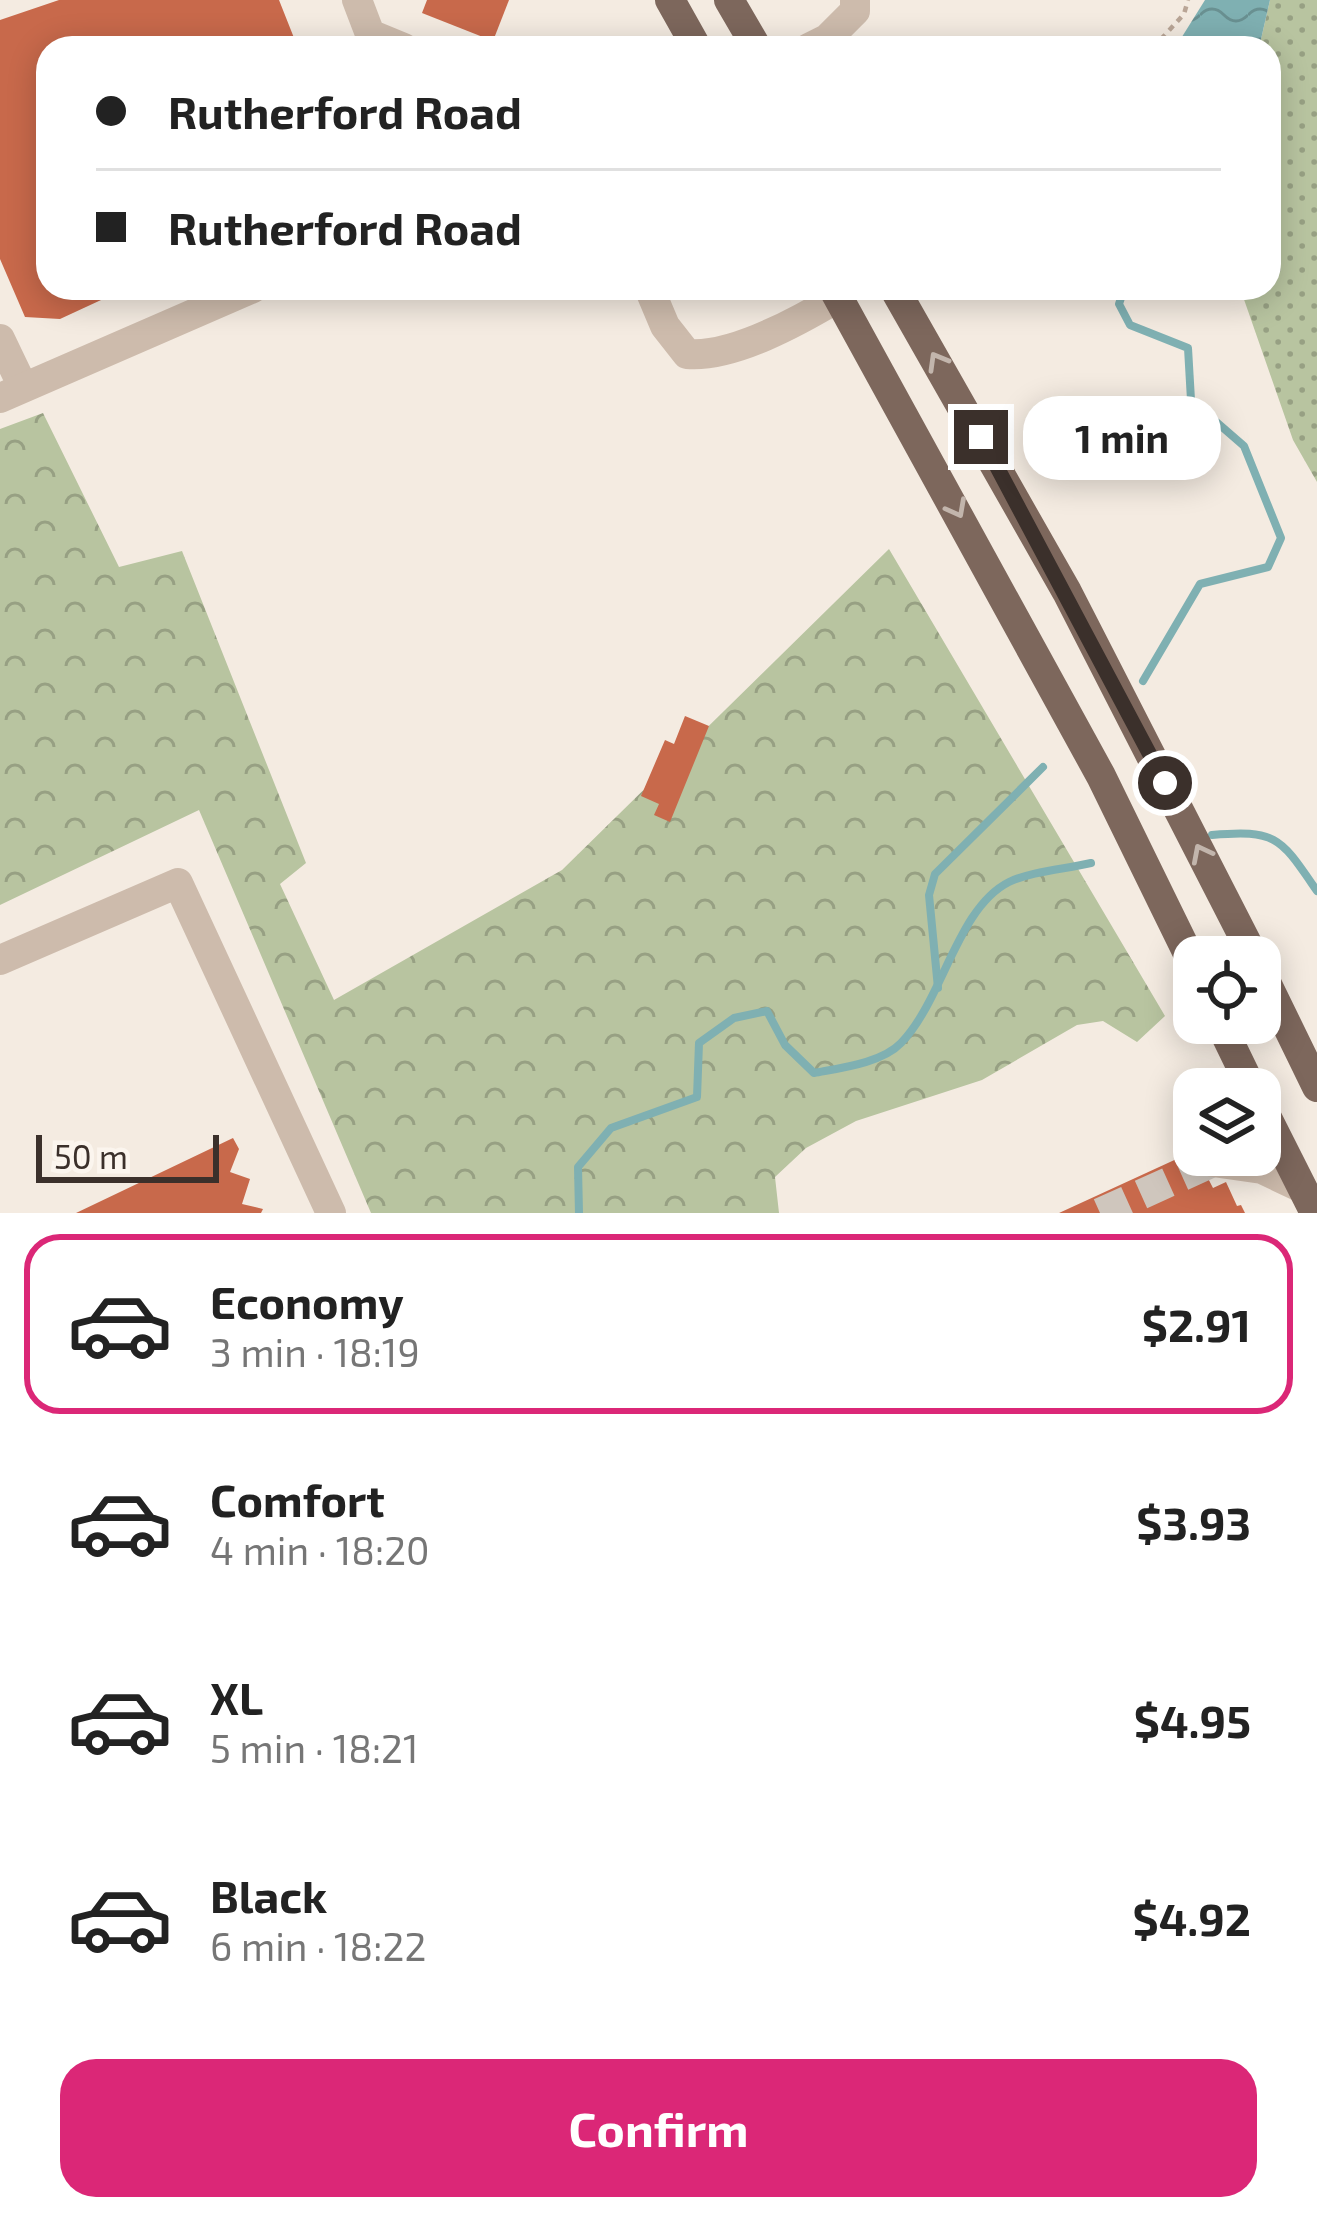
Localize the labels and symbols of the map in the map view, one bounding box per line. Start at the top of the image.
one-way arrow [929,352,951,374]
callout: 1 min [1023,395,1221,479]
route end [954,410,1008,464]
one-way arrow [943,497,966,518]
route start [1138,756,1192,810]
one-way arrow [1192,844,1215,865]
scale bar [36,1129,219,1182]

